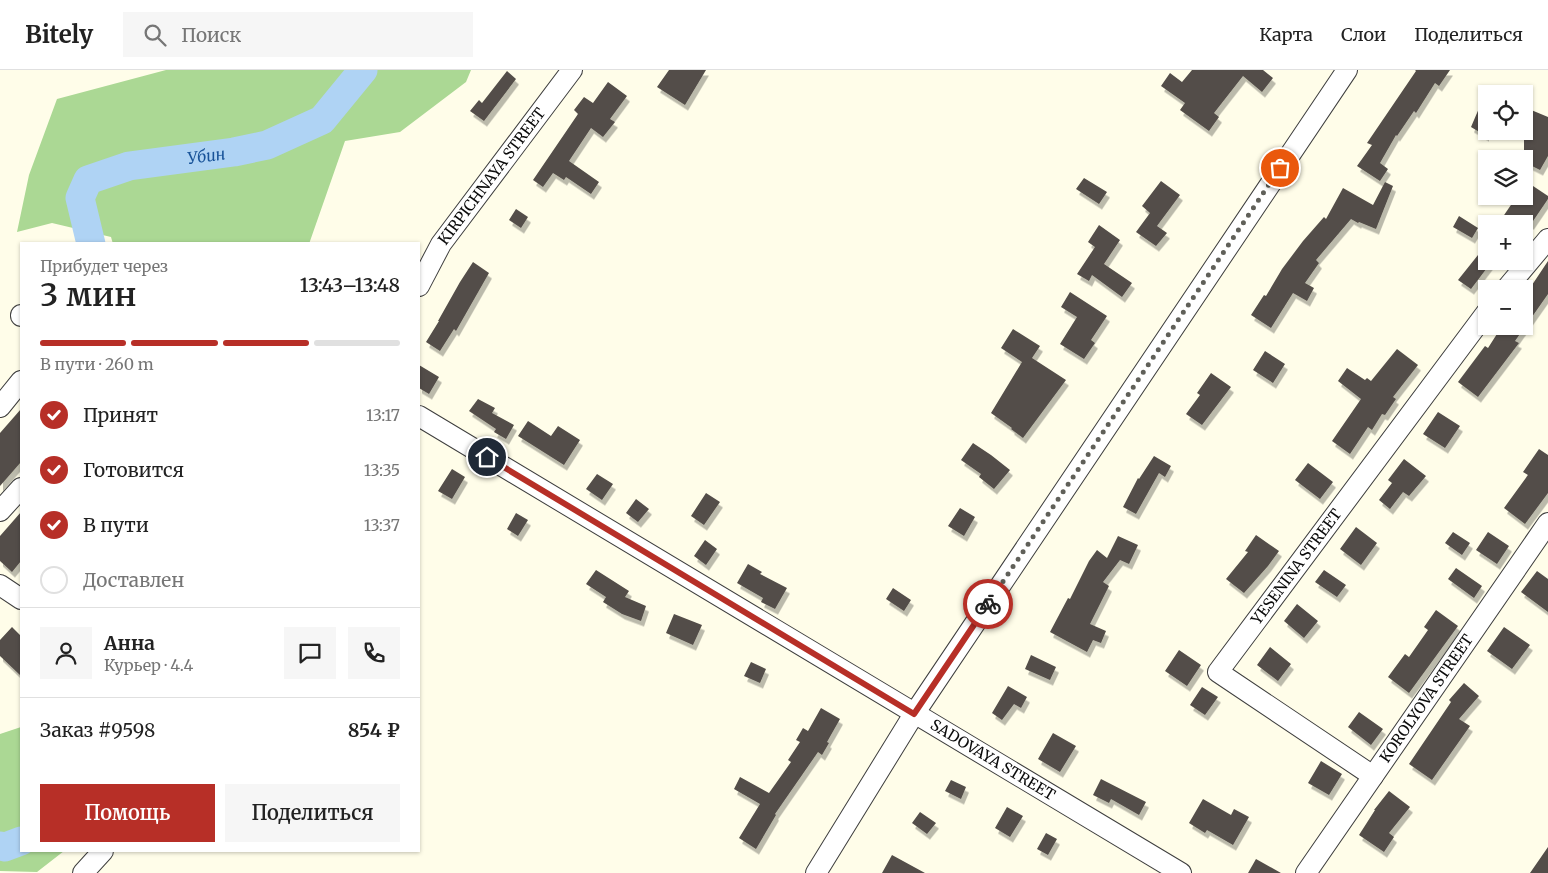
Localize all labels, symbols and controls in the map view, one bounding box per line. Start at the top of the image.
search box [123,12,473,57]
text: Bitely [25,19,93,50]
icon: search [141,21,169,49]
text: Поиск [181,23,241,47]
text: Карта [1259,23,1313,46]
text: Слои [1341,23,1386,46]
text: Поделиться [1414,23,1523,46]
map controls [1478,85,1533,335]
button: locate [1478,85,1533,140]
street label: KIRPICHNAYA STREET [434,103,550,248]
water label: Убин [186,143,226,168]
pin [1259,147,1301,189]
button: layers [1478,150,1533,205]
icon: bag [1266,154,1294,182]
button: + [1478,215,1533,270]
text: Прибудет через [40,256,168,276]
text: 13:43–13:48 [300,273,400,297]
text: 3 мин [40,275,137,315]
button: − [1478,280,1533,335]
text: В пути · 260 m [40,354,154,374]
icon: check [40,401,68,429]
text: Принят [83,403,158,427]
text: 13:17 [366,405,400,425]
pin [466,436,508,478]
icon: home [473,443,501,471]
icon: check [40,456,68,484]
text: Готовится [83,458,184,482]
text: 13:35 [364,460,400,480]
street label: YESENINA STREET [1246,504,1346,629]
icon: check [40,511,68,539]
text: В пути [83,513,149,537]
text: 13:37 [364,515,400,535]
text: Доставлен [83,568,184,592]
courier [963,579,1013,629]
icon: bike [974,590,1002,618]
button: person [40,627,92,679]
button: chat [284,627,336,679]
button: phone [348,627,400,679]
street label: KOROLYOVA STREET [1375,630,1477,766]
text: Анна [104,631,155,655]
text: Курьер · 4.4 [104,655,193,675]
street label: SADOVAYA STREET [927,715,1059,805]
text: Заказ #9598 [40,718,155,742]
text: 854 ₽ [348,718,400,742]
button: Помощь [40,784,215,842]
button: Поделиться [225,784,400,842]

